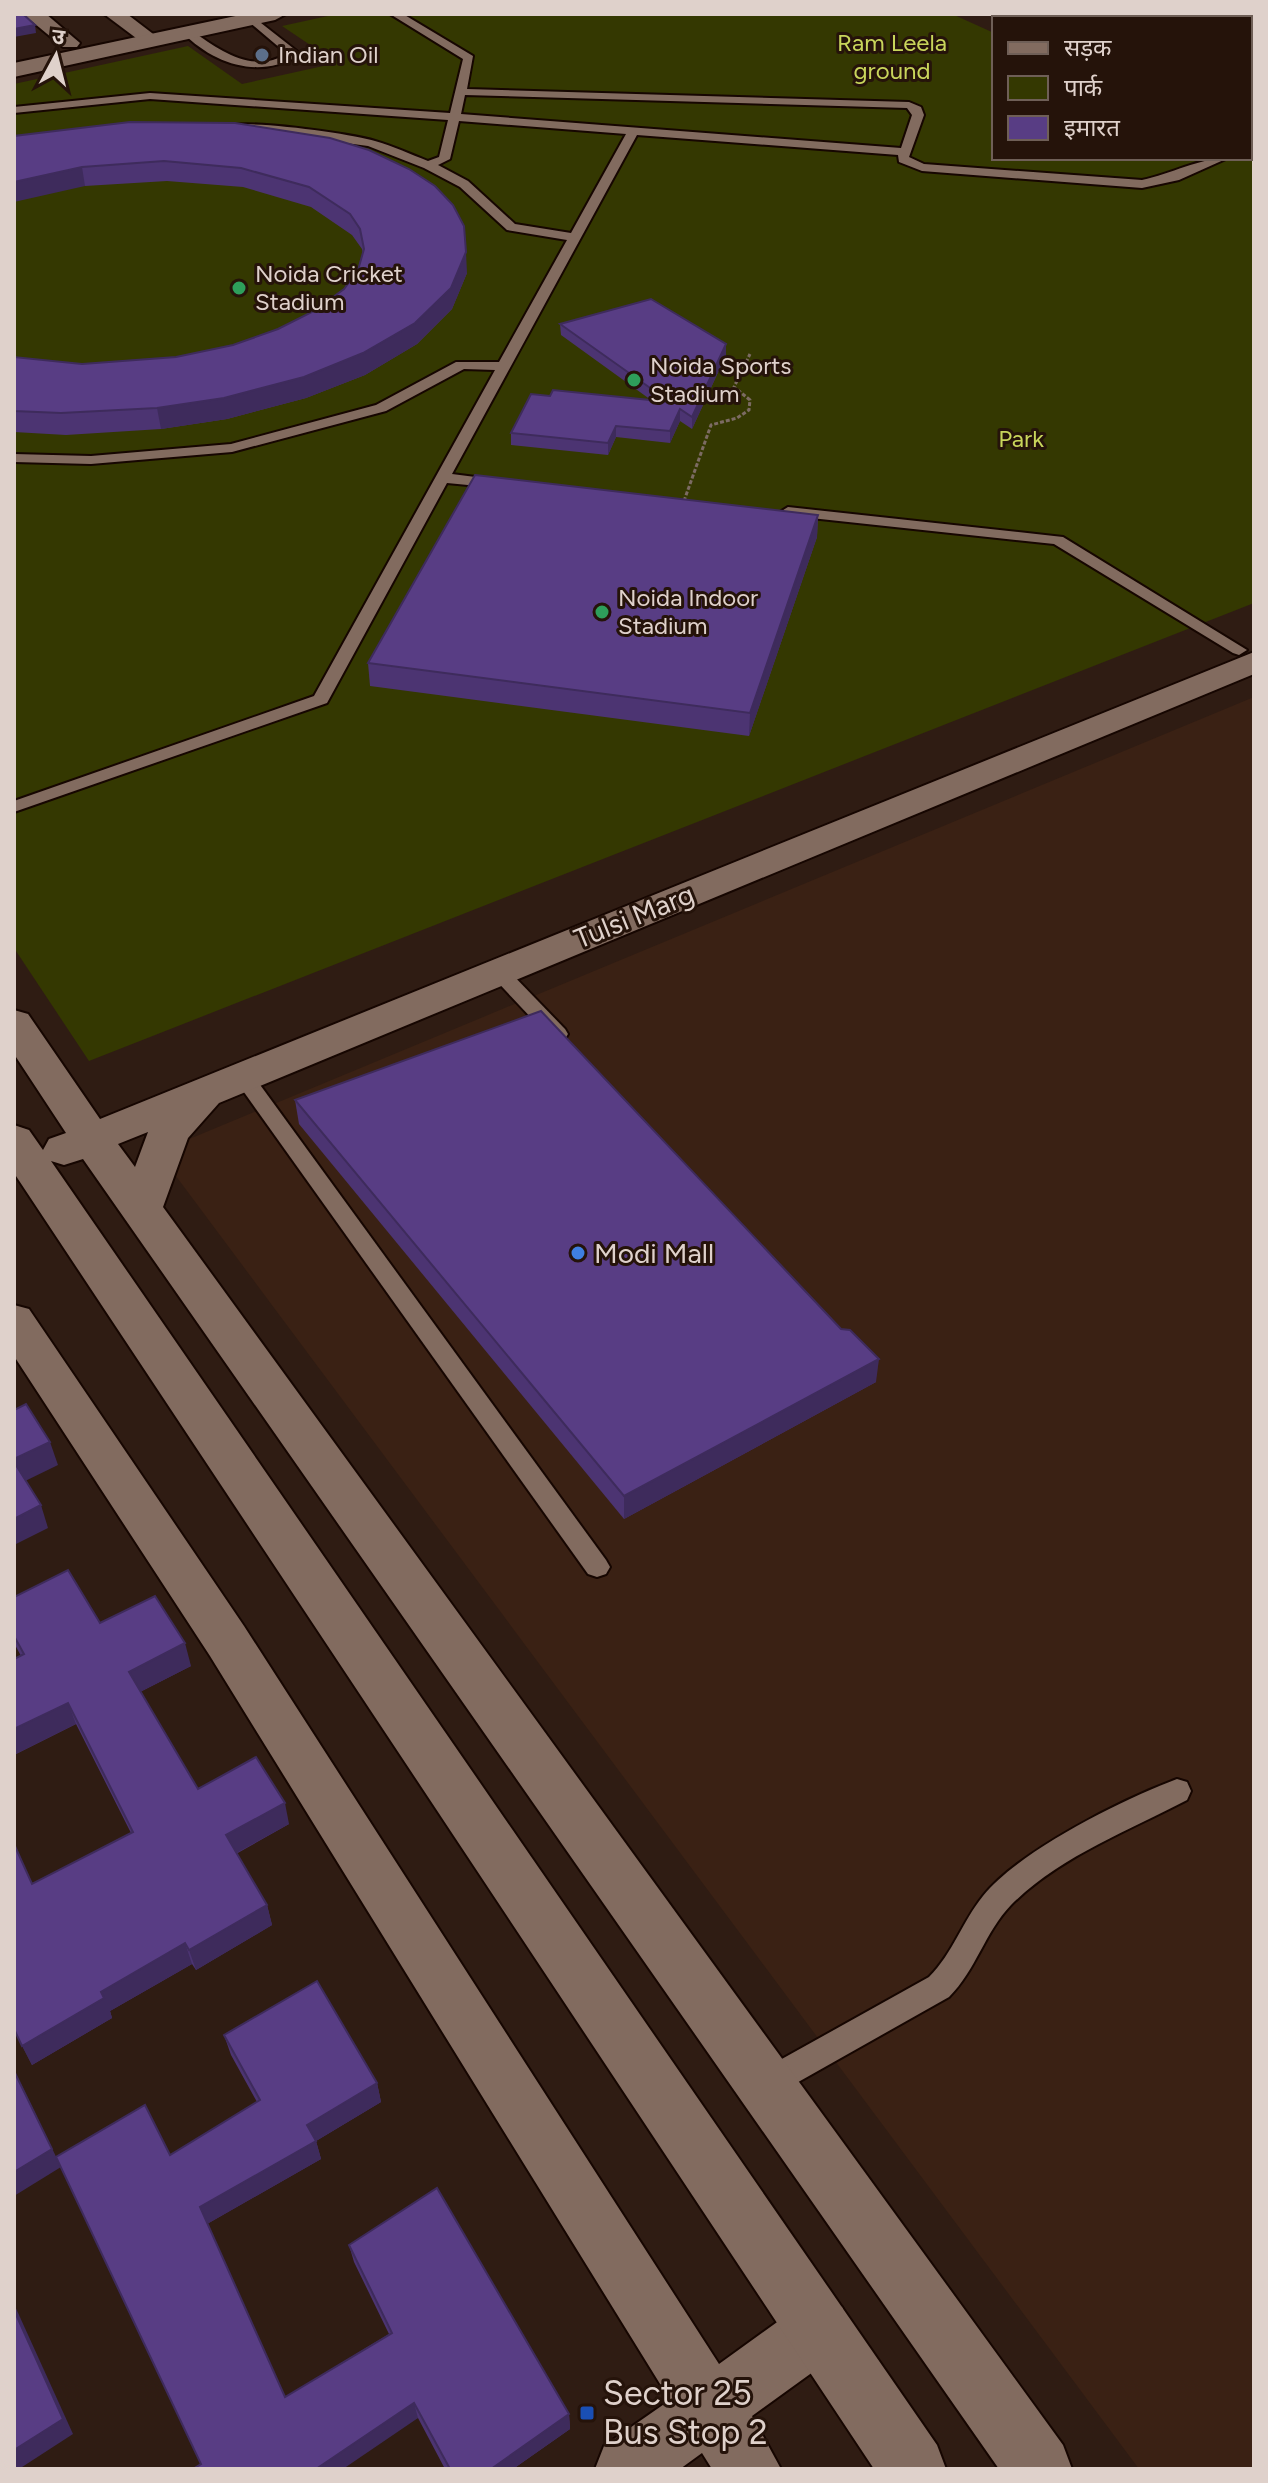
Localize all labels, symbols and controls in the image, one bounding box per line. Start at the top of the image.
north arrow [16,16,96,96]
legend [992,16,1252,160]
text: उ [50,22,68,51]
park label: Ram Leela ground [837,28,947,85]
text: सड़क [1064,33,1112,62]
place label: Indian Oil [278,40,379,69]
marker: Indian Oil [253,46,271,64]
text: पार्क [1064,73,1103,102]
text: इमारत [1064,113,1121,142]
place label: Noida Cricket Stadium [255,259,403,316]
marker: Noida Cricket Stadium [230,279,248,297]
place label: Noida Sports Stadium [650,351,792,408]
marker: Noida Sports Stadium [625,371,643,389]
park label: Park [998,424,1044,453]
place label: Noida Indoor Stadium [618,583,758,640]
marker: Noida Indoor Stadium [593,603,611,621]
street label: Tulsi Marg [569,877,699,955]
place label: Modi Mall [594,1236,714,1270]
marker: Modi Mall [569,1244,587,1262]
place label: Sector 25 Bus Stop 2 [603,2373,768,2453]
marker: Sector 25 Bus Stop 2 [578,2404,596,2422]

